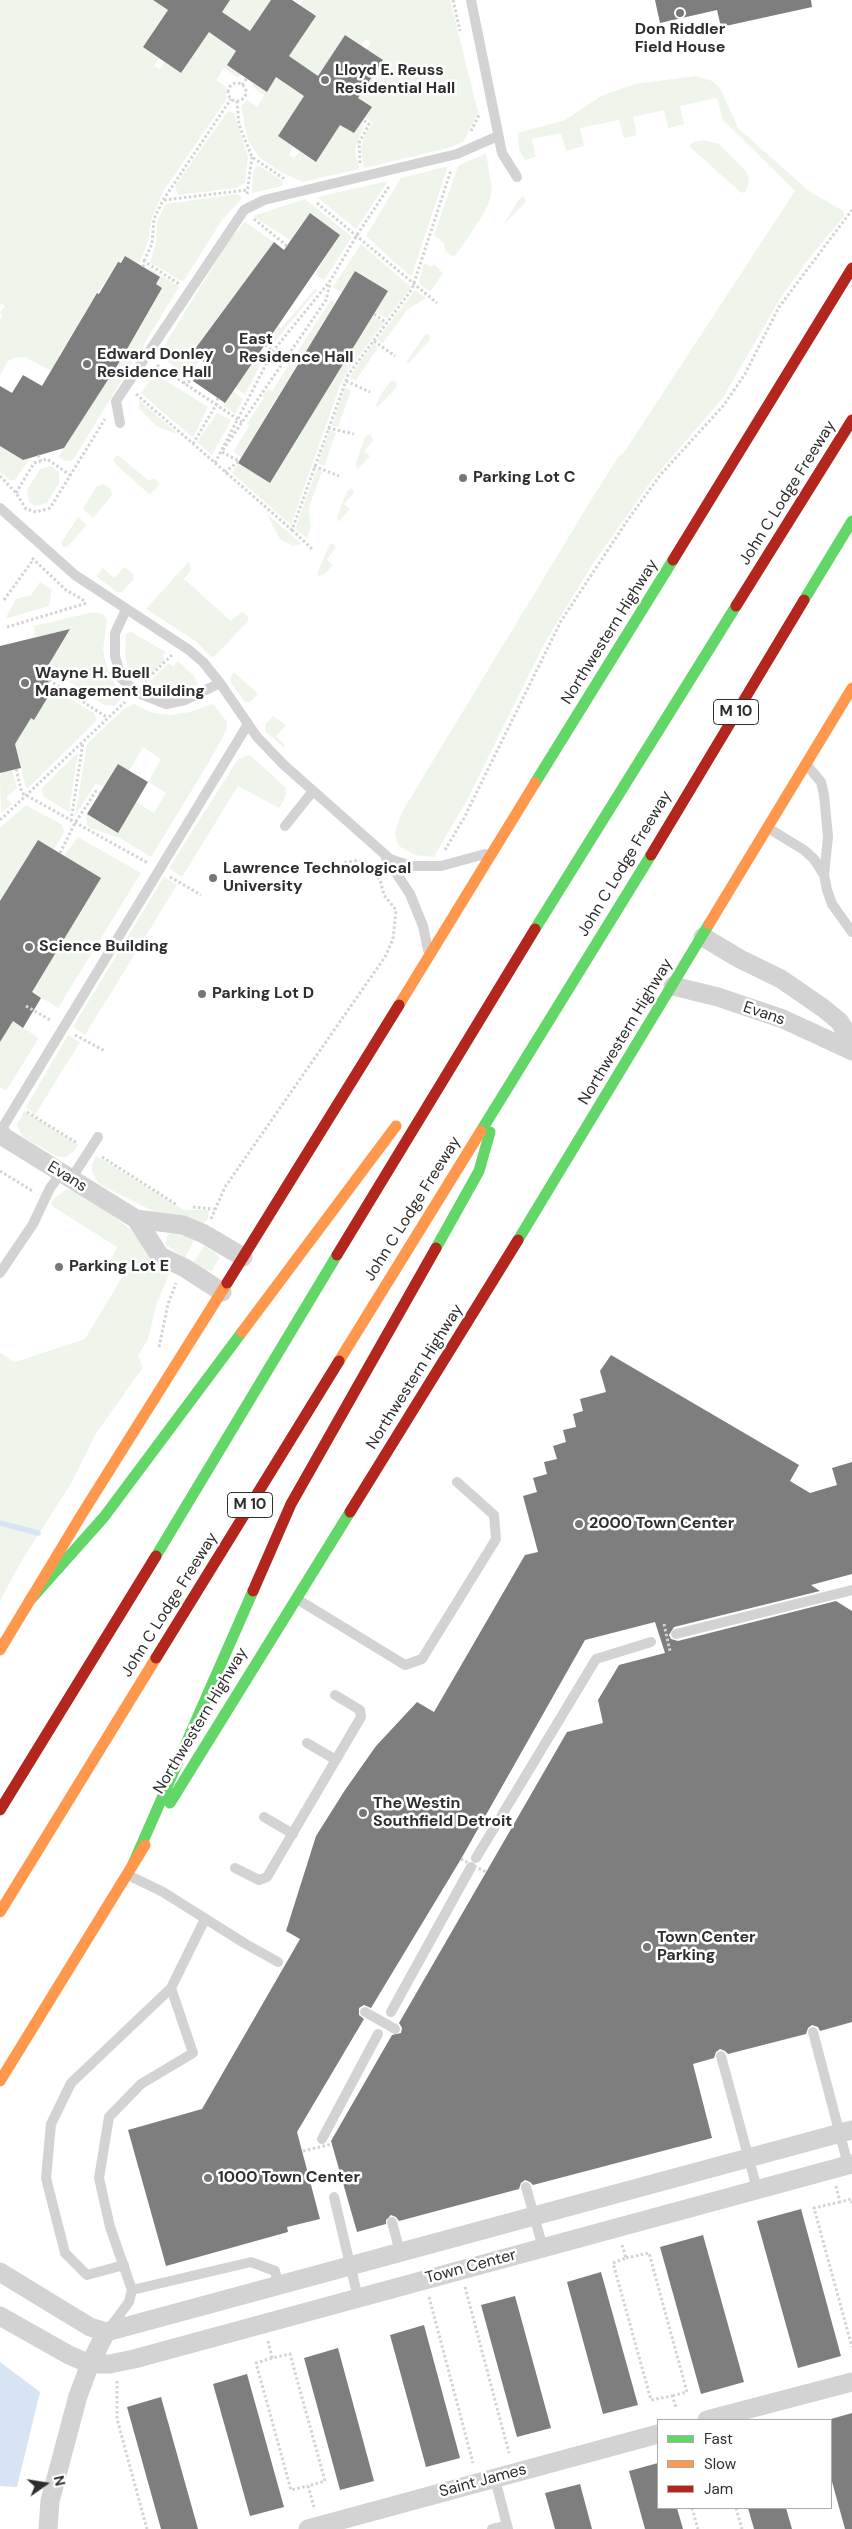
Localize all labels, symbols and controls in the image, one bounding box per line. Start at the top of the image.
marker: Don Riddler Field House [674,7,686,19]
place label: Don Riddler Field House [635,20,725,58]
place label: Lloyd E. Reuss Residential Hall [335,61,455,99]
marker: Lloyd E. Reuss Residential Hall [319,74,331,86]
place label: East Residence Hall [239,330,354,368]
marker: East Residence Hall [223,343,235,355]
place label: Edward Donley Residence Hall [97,345,214,383]
marker: Edward Donley Residence Hall [81,358,93,370]
street label: John C Lodge Freeway [736,417,840,569]
place label: Parking Lot C [473,468,576,488]
marker: Parking Lot C [457,472,469,484]
street label: Northwestern Highway [558,556,662,708]
place label: Wayne H. Buell Management Building [35,664,205,702]
marker: Wayne H. Buell Management Building [19,677,31,689]
road number: M 10 [714,700,758,724]
street label: John C Lodge Freeway [574,788,676,940]
place label: Lawrence Technological University [223,859,411,897]
marker: Lawrence Technological University [207,872,219,884]
place label: Science Building [39,937,168,957]
marker: Science Building [23,941,35,953]
street label: Northwestern Highway [575,955,677,1109]
place label: Parking Lot D [212,984,314,1004]
marker: Parking Lot D [196,988,208,1000]
street label: Evans [741,998,787,1030]
street label: John C Lodge Freeway [361,1133,465,1285]
street label: Evans [44,1157,90,1197]
place label: Parking Lot E [69,1257,169,1277]
marker: Parking Lot E [53,1261,65,1273]
street label: Northwestern Highway [363,1301,467,1453]
road number: M 10 [228,1492,272,1518]
place label: 2000 Town Center [589,1514,734,1534]
marker: 2000 Town Center [573,1518,585,1530]
street label: John C Lodge Freeway [118,1529,222,1681]
street label: Northwestern Highway [150,1644,252,1798]
place label: The Westin Southfield Detroit [373,1794,512,1832]
marker: The Westin Southfield Detroit [357,1807,369,1819]
place label: Town Center Parking [657,1928,756,1966]
marker: Town Center Parking [641,1941,653,1953]
place label: 1000 Town Center [218,2168,360,2188]
marker: 1000 Town Center [202,2172,214,2184]
street label: Town Center [424,2246,518,2288]
legend [657,2419,832,2509]
text: Fast [704,2429,733,2449]
text: Slow [704,2454,736,2474]
north arrow [20,2459,70,2509]
street label: Saint James [437,2460,529,2502]
text: N [50,2474,70,2488]
text: Jam [704,2479,733,2499]

